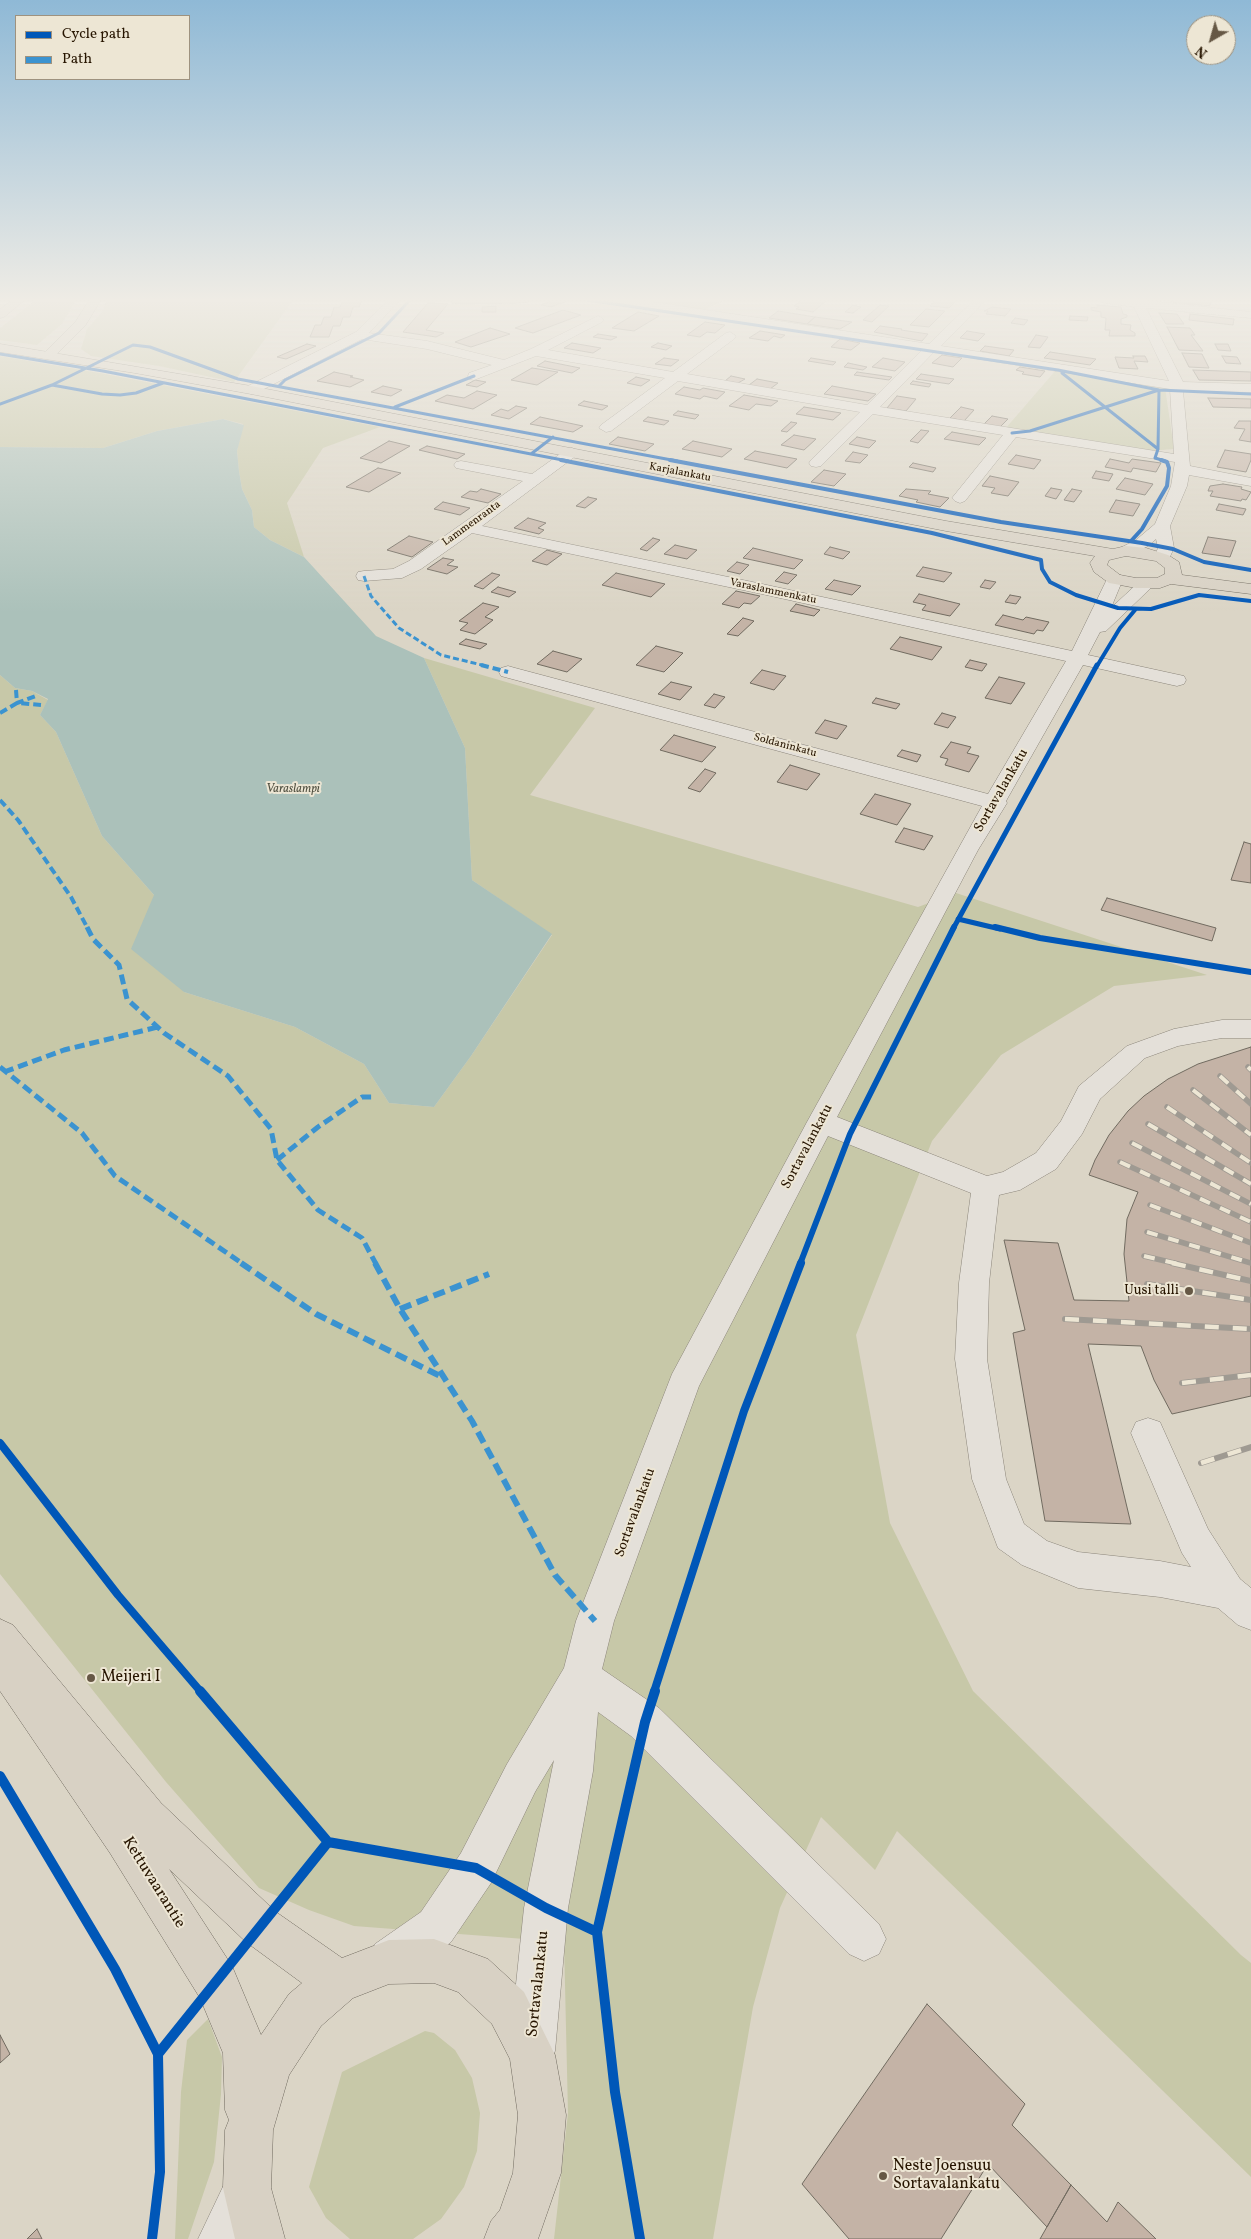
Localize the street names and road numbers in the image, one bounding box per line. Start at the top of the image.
street label: Karjalankatu [648,461,712,485]
street label: Lammenranta [440,498,504,550]
street label: Varaslammenkatu [728,576,818,608]
street label: Soldaninkatu [752,731,818,761]
street label: Sortavalankatu [971,746,1033,836]
street label: Sortavalankatu [779,1102,837,1192]
street label: Sortavalankatu [612,1466,660,1560]
street label: Kettuvaarantie [117,1834,189,1932]
street label: Sortavalankatu [524,1930,554,2038]

